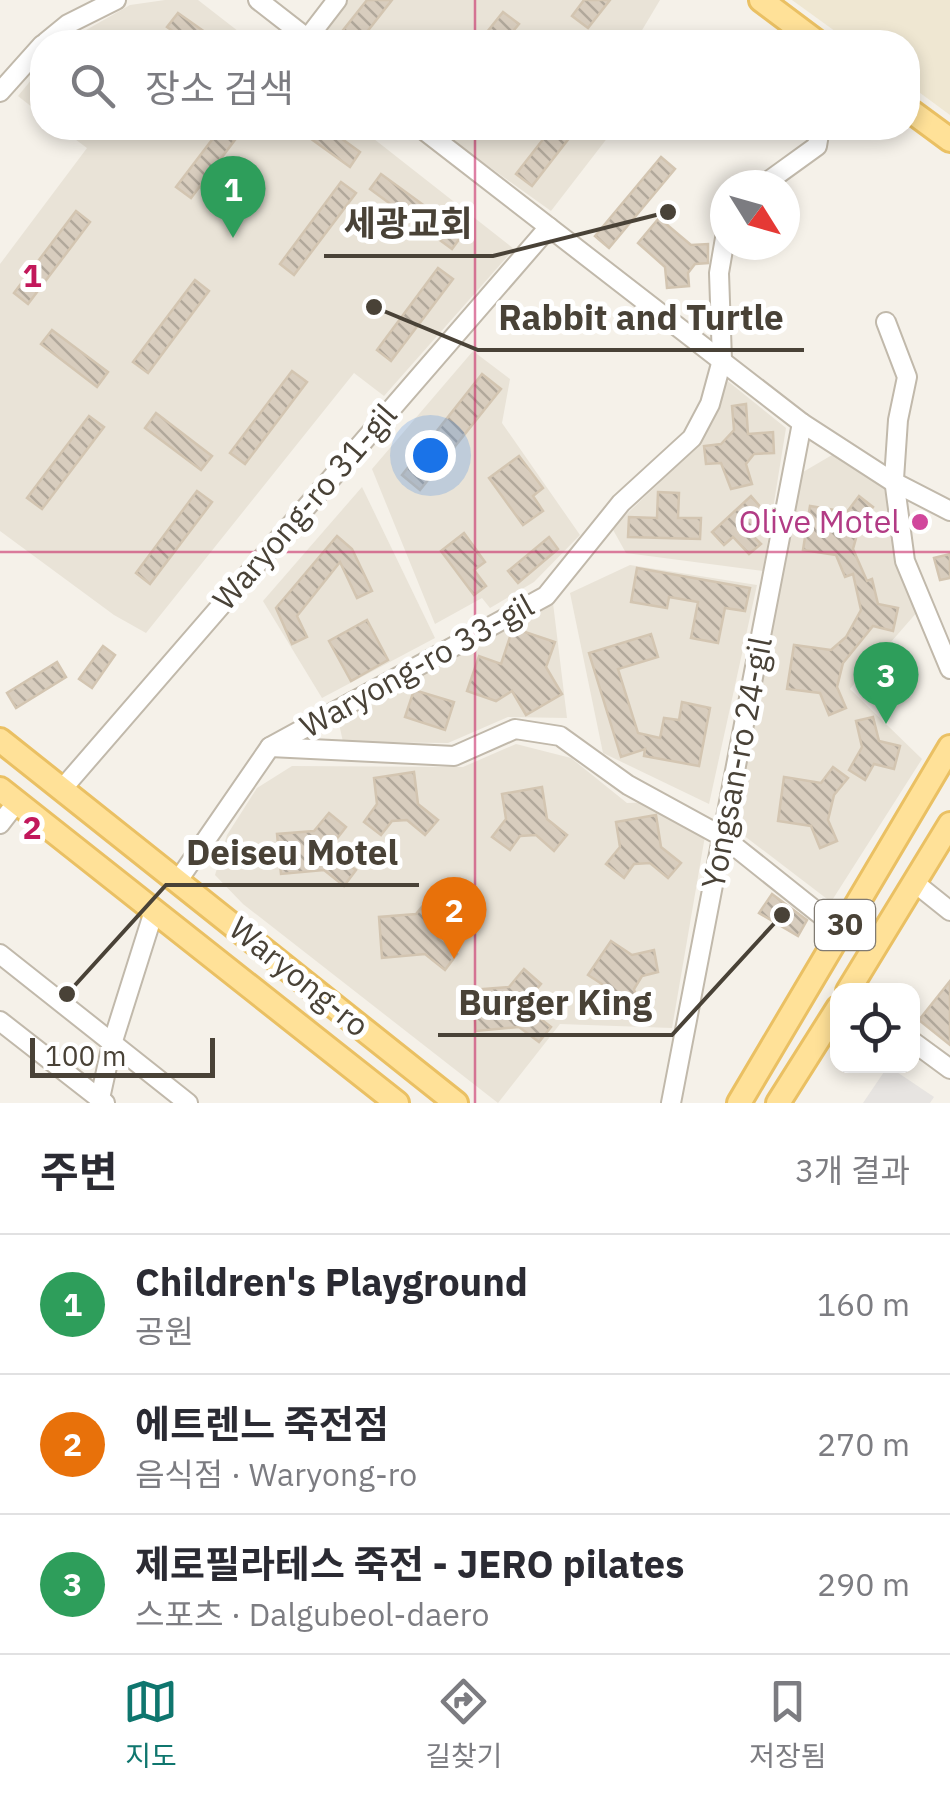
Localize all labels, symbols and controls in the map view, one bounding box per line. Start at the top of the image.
search box [30,30,920,140]
icon: search [65,58,120,113]
text: 장소 검색 [145,63,294,112]
pin: 1 [200,156,266,238]
north arrow [710,170,800,260]
callout: 세광교회 [324,191,493,256]
text: 세광교회 [344,200,472,246]
text: 1 [22,254,42,296]
callout: Rabbit and Turtle [478,285,804,350]
text: Rabbit and Turtle [498,294,784,340]
street label: Waryong-ro 31-gil [203,394,406,619]
your location [405,430,456,481]
place label: Olive Motel [739,500,900,542]
marker: Olive Motel [909,511,931,533]
street label: Waryong-ro 33-gil [292,584,541,747]
street label: Yongsan-ro 24-gil [691,633,781,892]
pin: 3 [854,642,918,724]
text: 2 [22,806,42,848]
callout: Deiseu Motel [166,820,419,885]
text: Deiseu Motel [186,829,398,875]
pin: 2 [422,876,486,959]
road number: 30 [815,900,875,950]
street label: Waryong-ro [221,907,378,1046]
callout: Burger King [438,970,672,1035]
text: Burger King [458,979,652,1025]
map controls [830,983,920,1073]
button: locate [830,983,920,1073]
scale bar [30,1033,215,1078]
text: 100 m [45,1037,126,1074]
text: 주변 [40,1144,117,1199]
text: 3개 결과 [795,1149,910,1191]
text: Children's Playground [135,1257,528,1306]
text: 1 [63,1283,82,1325]
text: 160 m [817,1283,910,1325]
text: 공원 [135,1310,194,1352]
text: 에트렌느 죽전점 [135,1399,389,1448]
text: 2 [63,1423,82,1465]
text: 270 m [817,1423,910,1465]
text: 음식점 · Waryong-ro [135,1453,417,1495]
text: 제로필라테스 죽전 - JERO pilates [135,1539,684,1588]
text: 3 [63,1563,82,1605]
text: 290 m [817,1563,910,1605]
text: 스포츠 · Dalgubeol-daero [135,1593,489,1635]
tab: 지도 [123,1674,178,1774]
tab: 길찾기 [425,1674,503,1774]
tab: 저장됨 [749,1674,827,1774]

